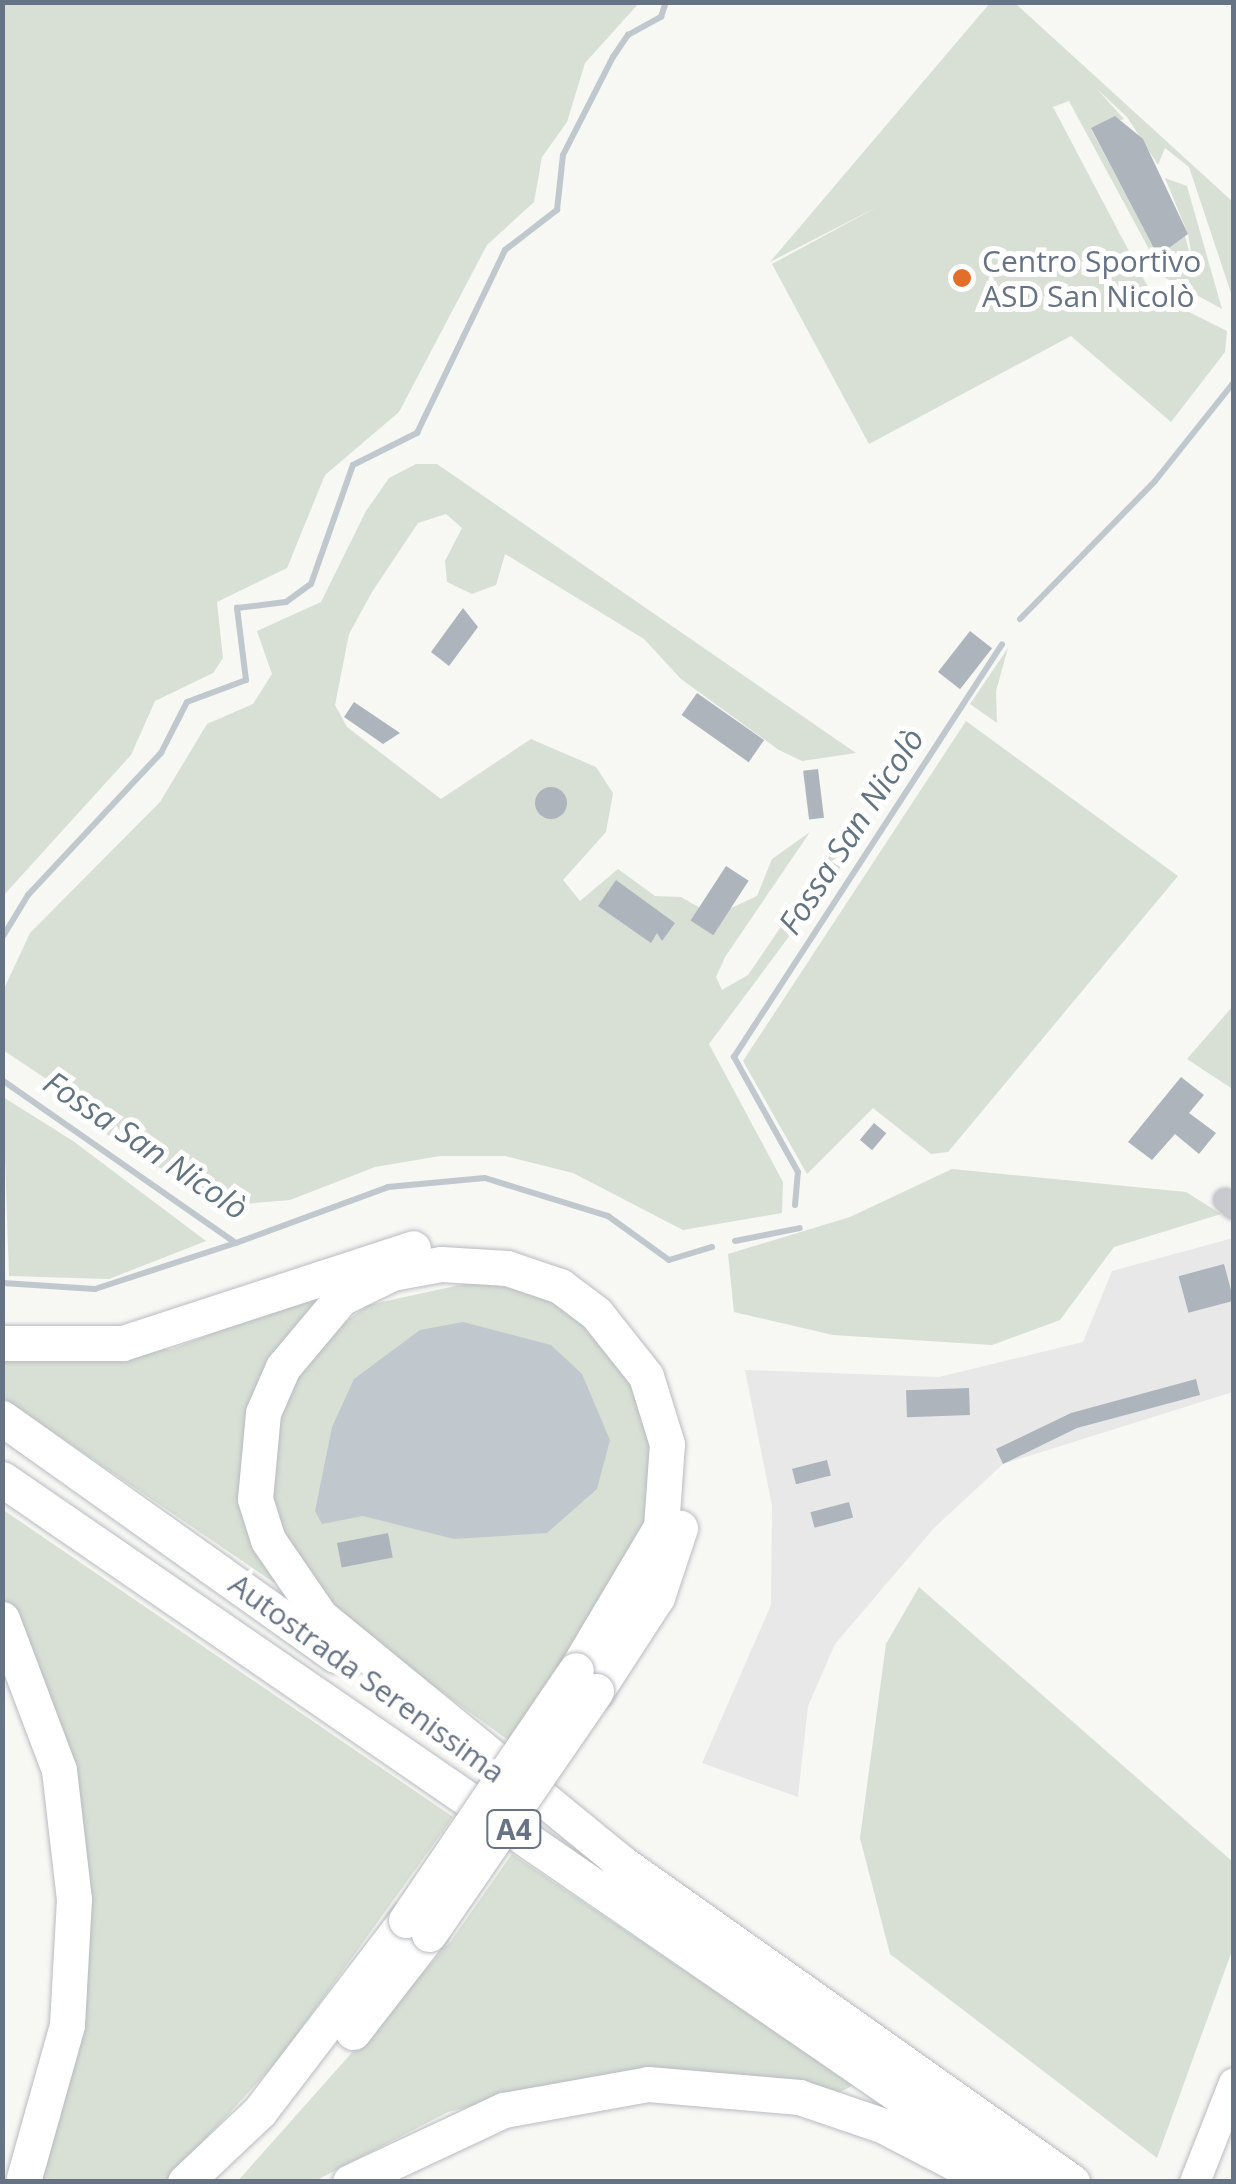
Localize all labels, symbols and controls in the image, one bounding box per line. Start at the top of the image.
place label: Centro Sportivo ASD San Nicolò [982,243,1201,314]
marker: Centro Sportivo ASD San Nicolò [951,267,973,289]
water label: Fossa San Nicolò [770,721,932,941]
water label: Fossa San Nicolò [37,1063,255,1227]
street label: Autostrada Serenissima [222,1566,512,1790]
road number: A4 [484,1806,544,1852]

